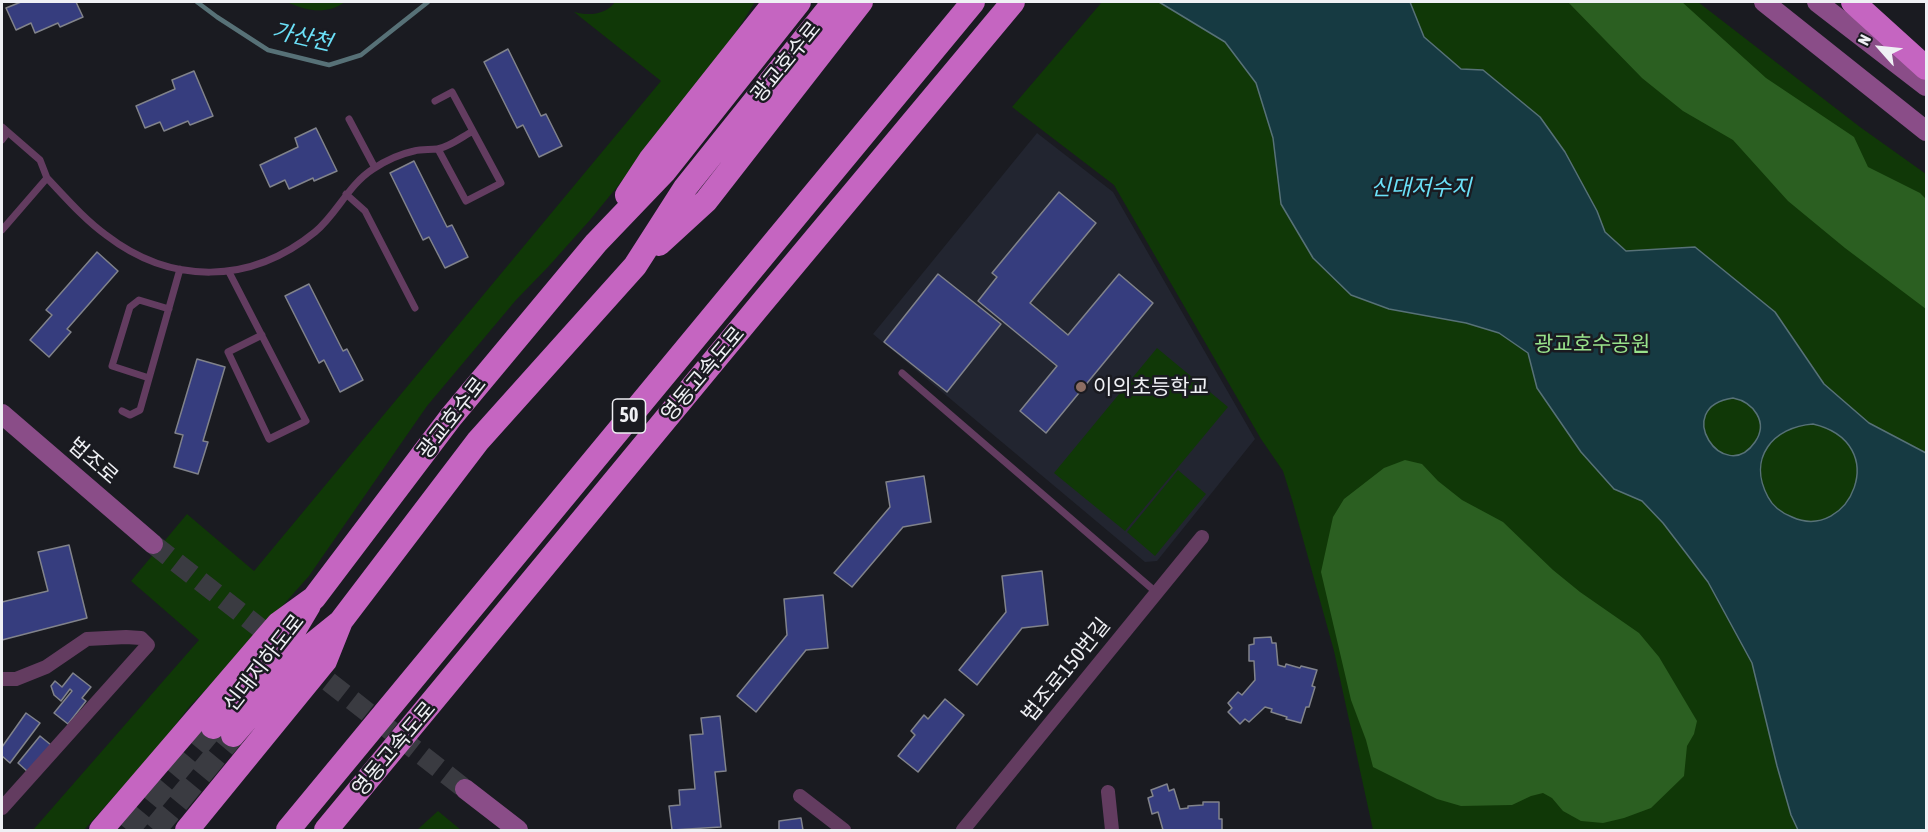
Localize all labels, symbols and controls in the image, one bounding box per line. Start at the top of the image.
water label: 가산천 [269,17,335,57]
street label: 광교호수로 [746,17,826,107]
north arrow [1850,18,1910,78]
text: N [1854,32,1874,48]
water label: 신대저수지 [1370,175,1472,201]
street label: 영동고속도로 [656,322,750,426]
park label: 광교호수공원 [1534,331,1650,357]
street label: 광교호수로 [412,372,492,464]
place label: 이의초등학교 [1093,374,1209,400]
marker: 이의초등학교 [1074,380,1088,394]
road number: 50 [612,399,646,433]
street label: 법조로 [63,432,123,490]
street label: 신대지하도로 [218,610,310,716]
street label: 법조로150번길 [1016,613,1116,727]
street label: 영동고속도로 [347,697,441,801]

